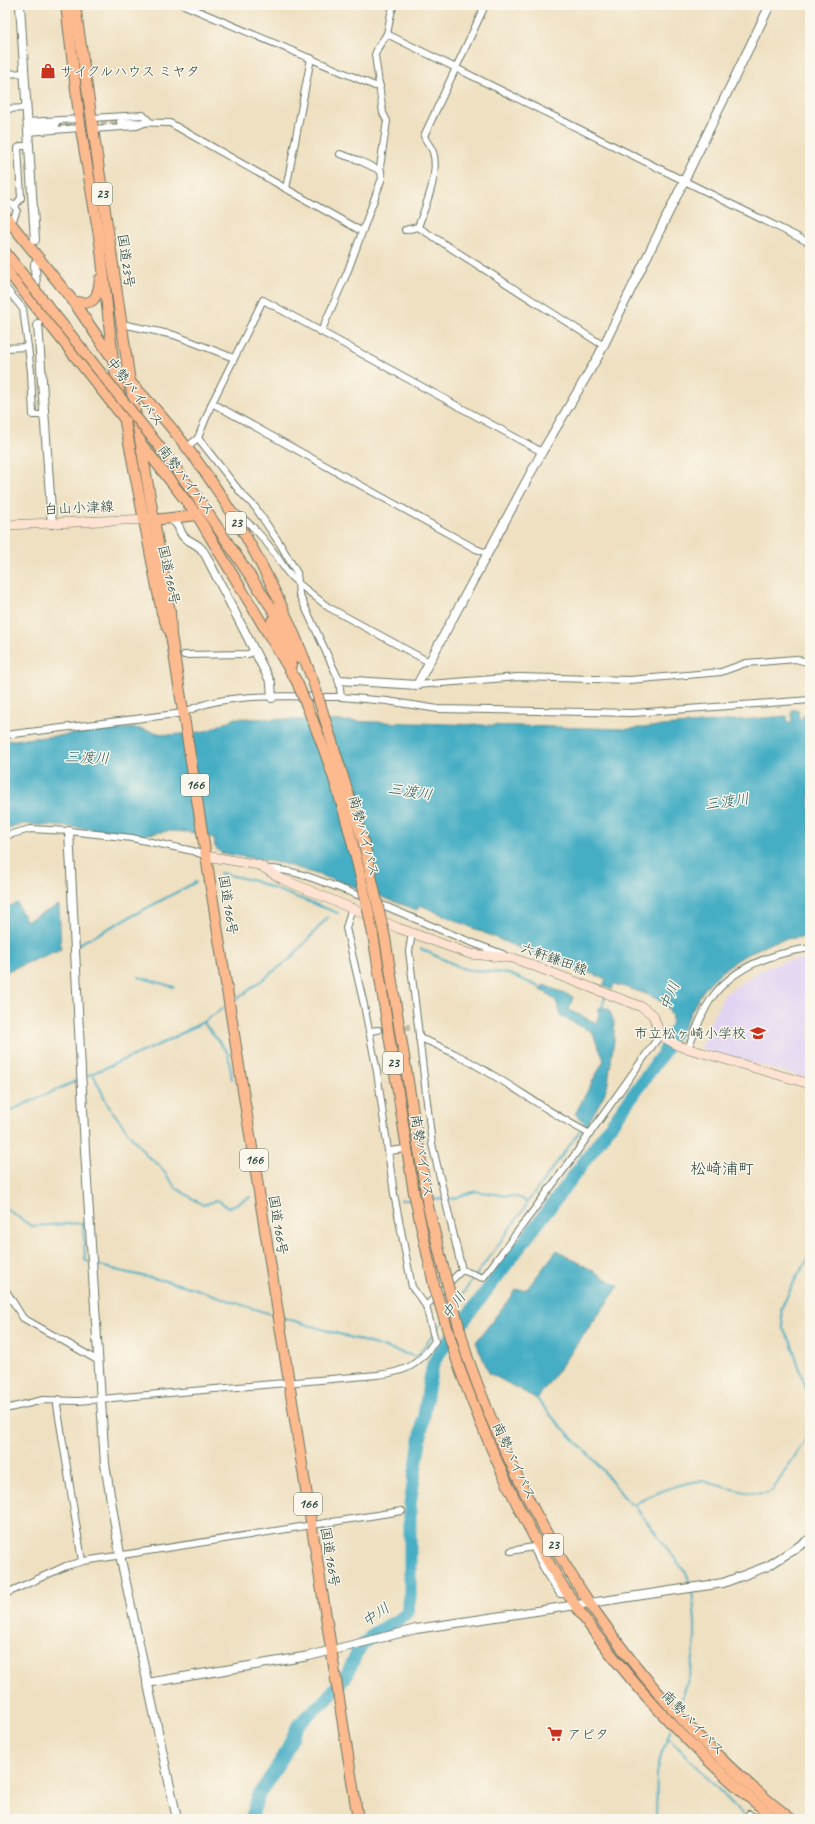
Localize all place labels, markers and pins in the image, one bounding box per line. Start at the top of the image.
shop icon: サイクルハウス ミヤタ [39,62,57,80]
place label: サイクルハウス ミヤタ [60,63,200,80]
school or university icon: 市立松ヶ崎小学校 [749,1024,767,1042]
place label: 市立松ヶ崎小学校 [634,1025,746,1042]
supermarket icon: アピタ [546,1725,564,1743]
place label: アピタ [567,1726,609,1743]

